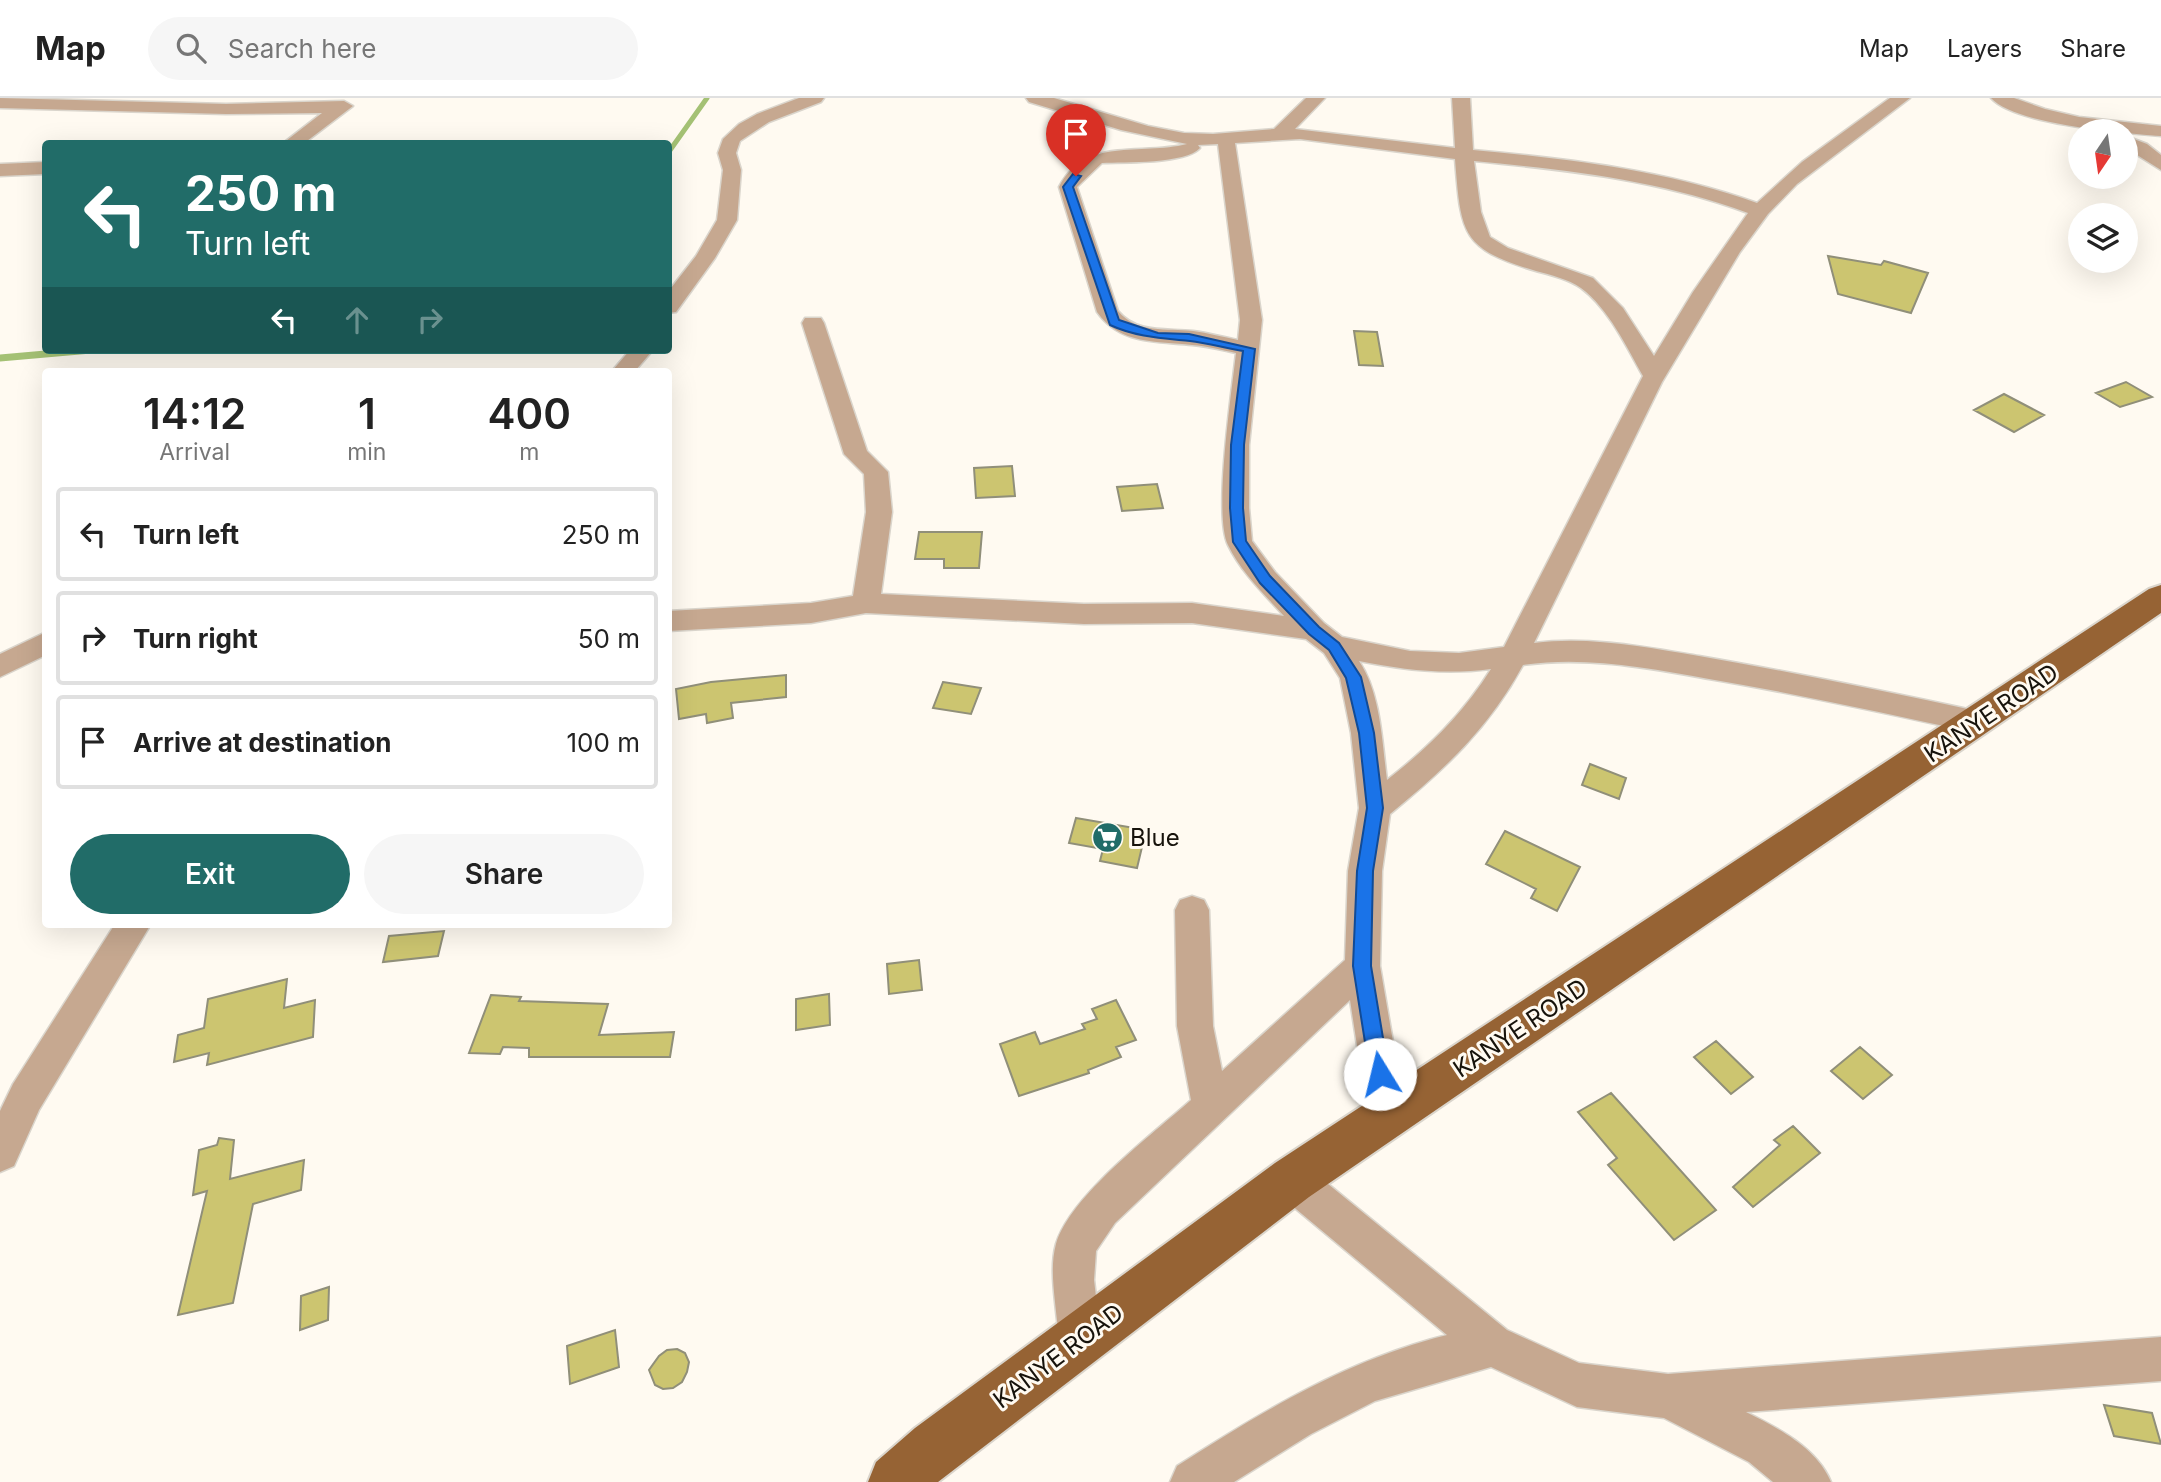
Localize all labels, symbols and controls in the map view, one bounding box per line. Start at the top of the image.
search box [148,17,638,80]
text: Map [35,28,106,68]
icon: search [172,29,210,67]
text: Search here [228,33,376,64]
text: Map [1859,34,1909,63]
text: Layers [1947,34,2022,63]
text: Share [2060,34,2126,63]
pin [1046,104,1106,176]
icon: arrive [1057,115,1095,153]
north arrow [2068,119,2138,189]
map controls [2068,119,2138,273]
text: 250 m [185,164,337,223]
icon: left [70,168,161,259]
button: layers [2068,203,2138,273]
text: Turn left [185,224,310,263]
icon: left [265,301,303,339]
icon: ahead [338,301,376,339]
icon: right [411,301,449,339]
text: 14:12 [143,388,246,439]
text: 1 [358,388,376,439]
text: 400 [488,388,571,439]
text: Arrival [159,438,230,466]
text: min [347,438,386,466]
text: m [519,438,539,466]
icon: left [74,515,112,553]
text: Turn left [133,519,239,550]
text: 250 m [562,519,640,550]
icon: right [74,619,112,657]
text: Turn right [133,623,258,654]
text: 50 m [578,623,640,654]
street label: KANYE ROAD [1919,658,2063,768]
icon: arrive [74,723,112,761]
text: Arrive at destination [133,727,392,758]
text: 100 m [567,727,640,758]
supermarket icon: Blue [1090,820,1124,854]
place label: Blue [1130,823,1180,852]
button: Exit [70,834,350,914]
button: Share [364,834,644,914]
street label: KANYE ROAD [1448,973,1592,1083]
position arrow [1343,1037,1417,1111]
street label: KANYE ROAD [987,1298,1129,1414]

